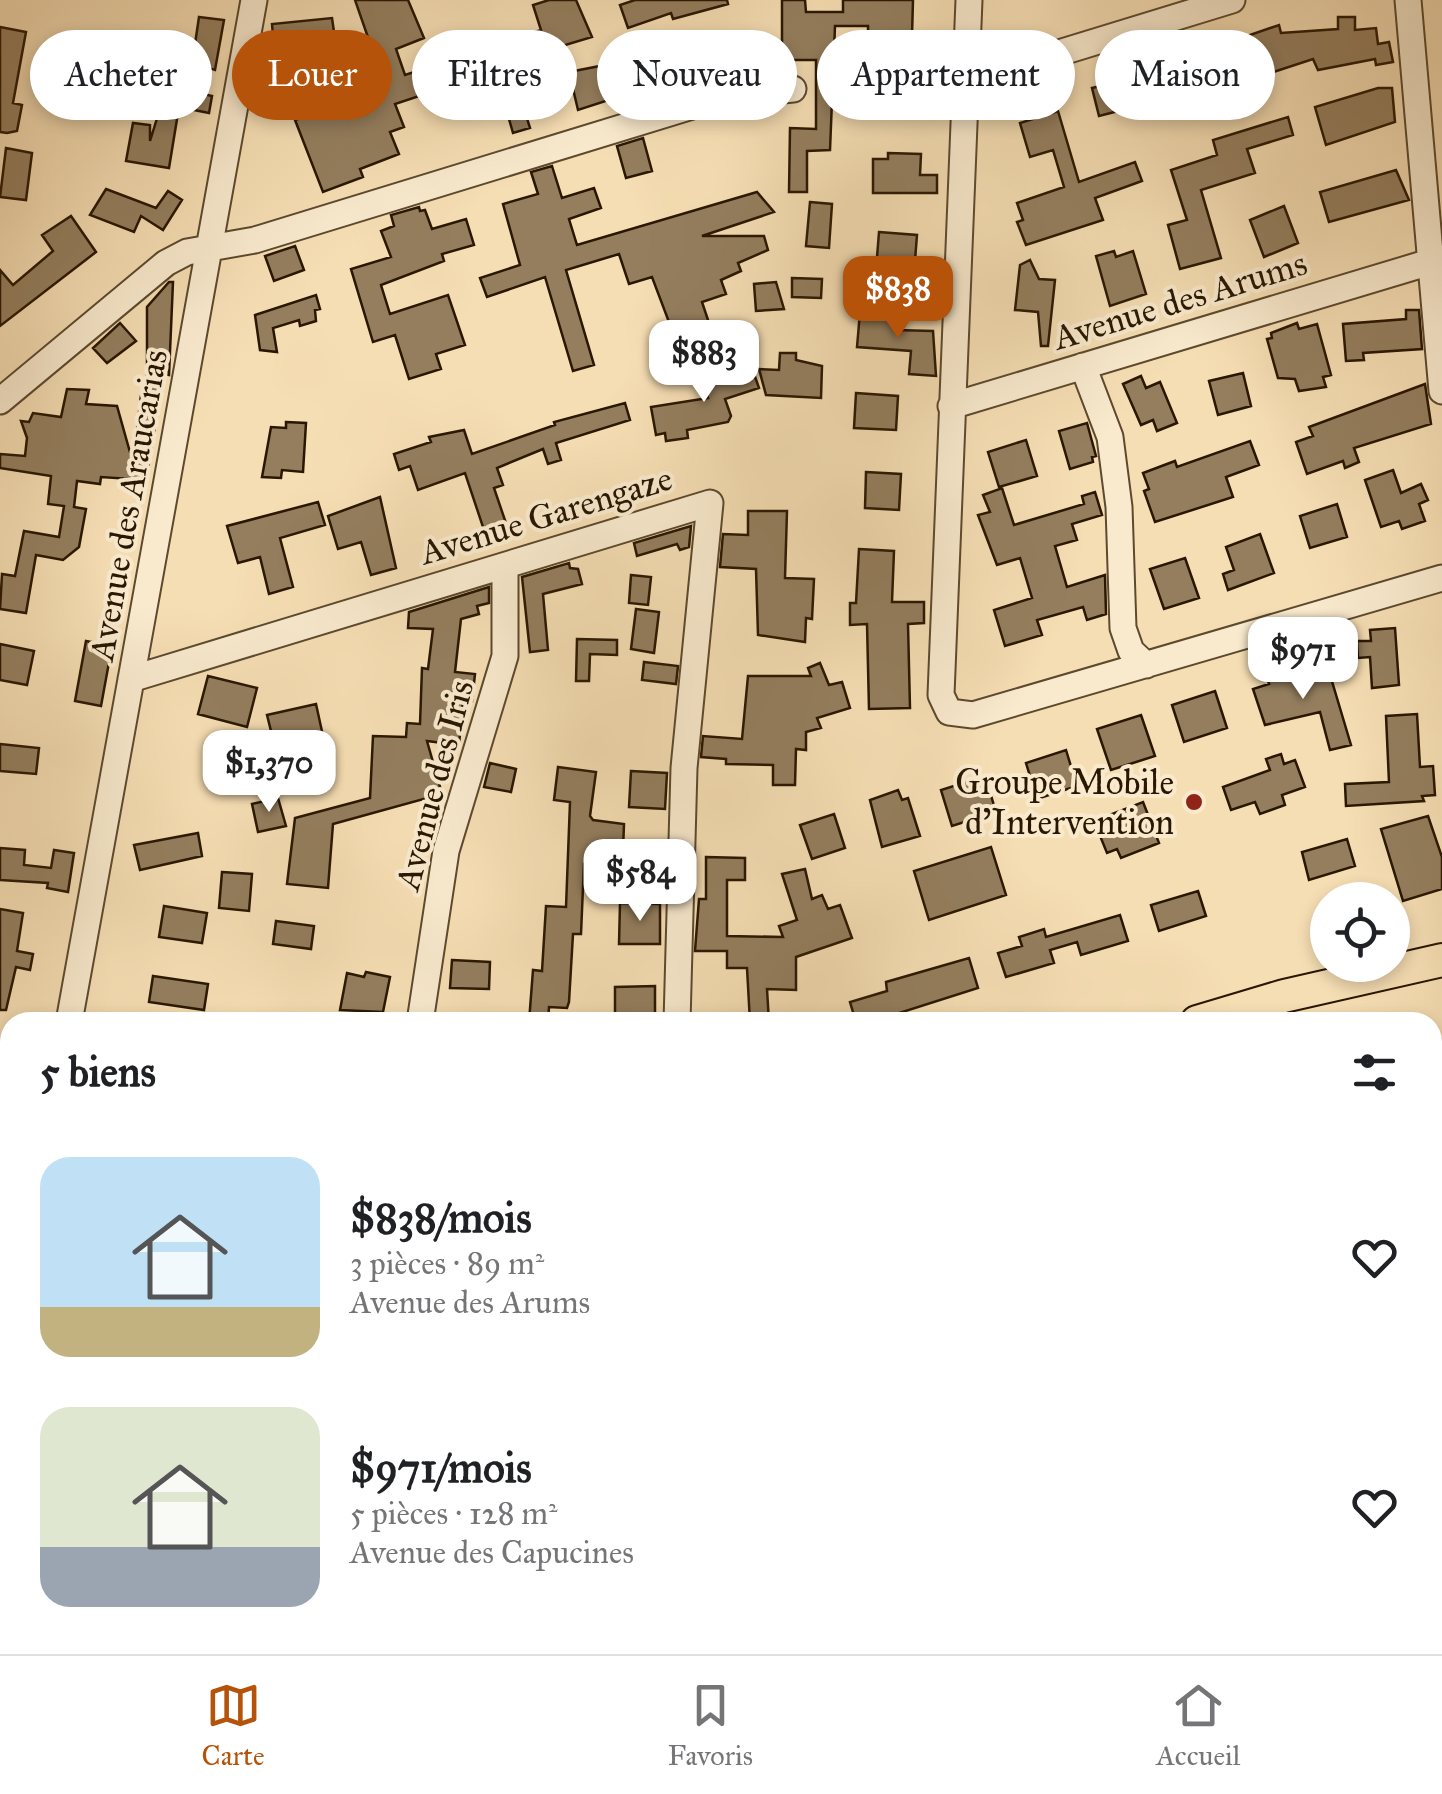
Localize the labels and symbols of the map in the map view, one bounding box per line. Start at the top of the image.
street label: Avenue des Arums [1046,242,1312,360]
pin: $838 [839,256,957,341]
pin: $883 [645,320,763,405]
street label: Avenue des Araucarias [80,346,177,666]
street label: Avenue Garengaze [413,457,677,575]
pin: $971 [1244,617,1362,702]
street label: Avenue des Iris [385,675,483,897]
pin: $1,370 [188,730,350,815]
place label: Groupe Mobile d'Intervention [955,761,1174,844]
marker: Groupe Mobile d'Intervention [1183,791,1205,813]
pin: $584 [581,839,699,924]

